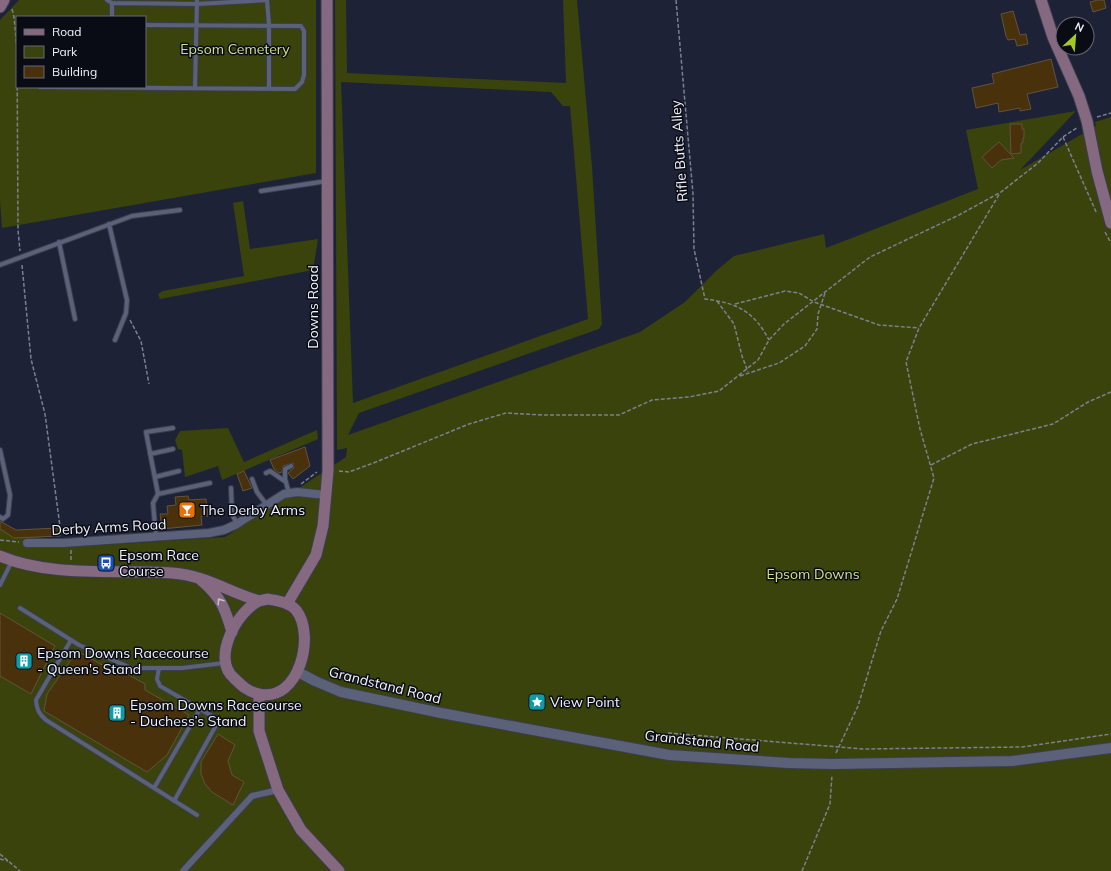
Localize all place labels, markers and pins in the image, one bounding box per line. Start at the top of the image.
bar icon: The Derby Arms [177,500,197,520]
place label: The Derby Arms [200,501,305,519]
place label: Epsom Race Course [119,546,199,580]
bus stop icon: Epsom Race Course [96,553,116,573]
place label: Epsom Downs Racecourse - Queen's Stand [37,644,209,678]
building icon: Epsom Downs Racecourse - Queen's Stand [14,651,34,671]
place icon: View Point [527,692,547,712]
place label: View Point [550,693,620,711]
place label: Epsom Downs Racecourse - Duchess’s Stand [130,696,302,730]
building icon: Epsom Downs Racecourse - Duchess’s Stand [107,703,127,723]

